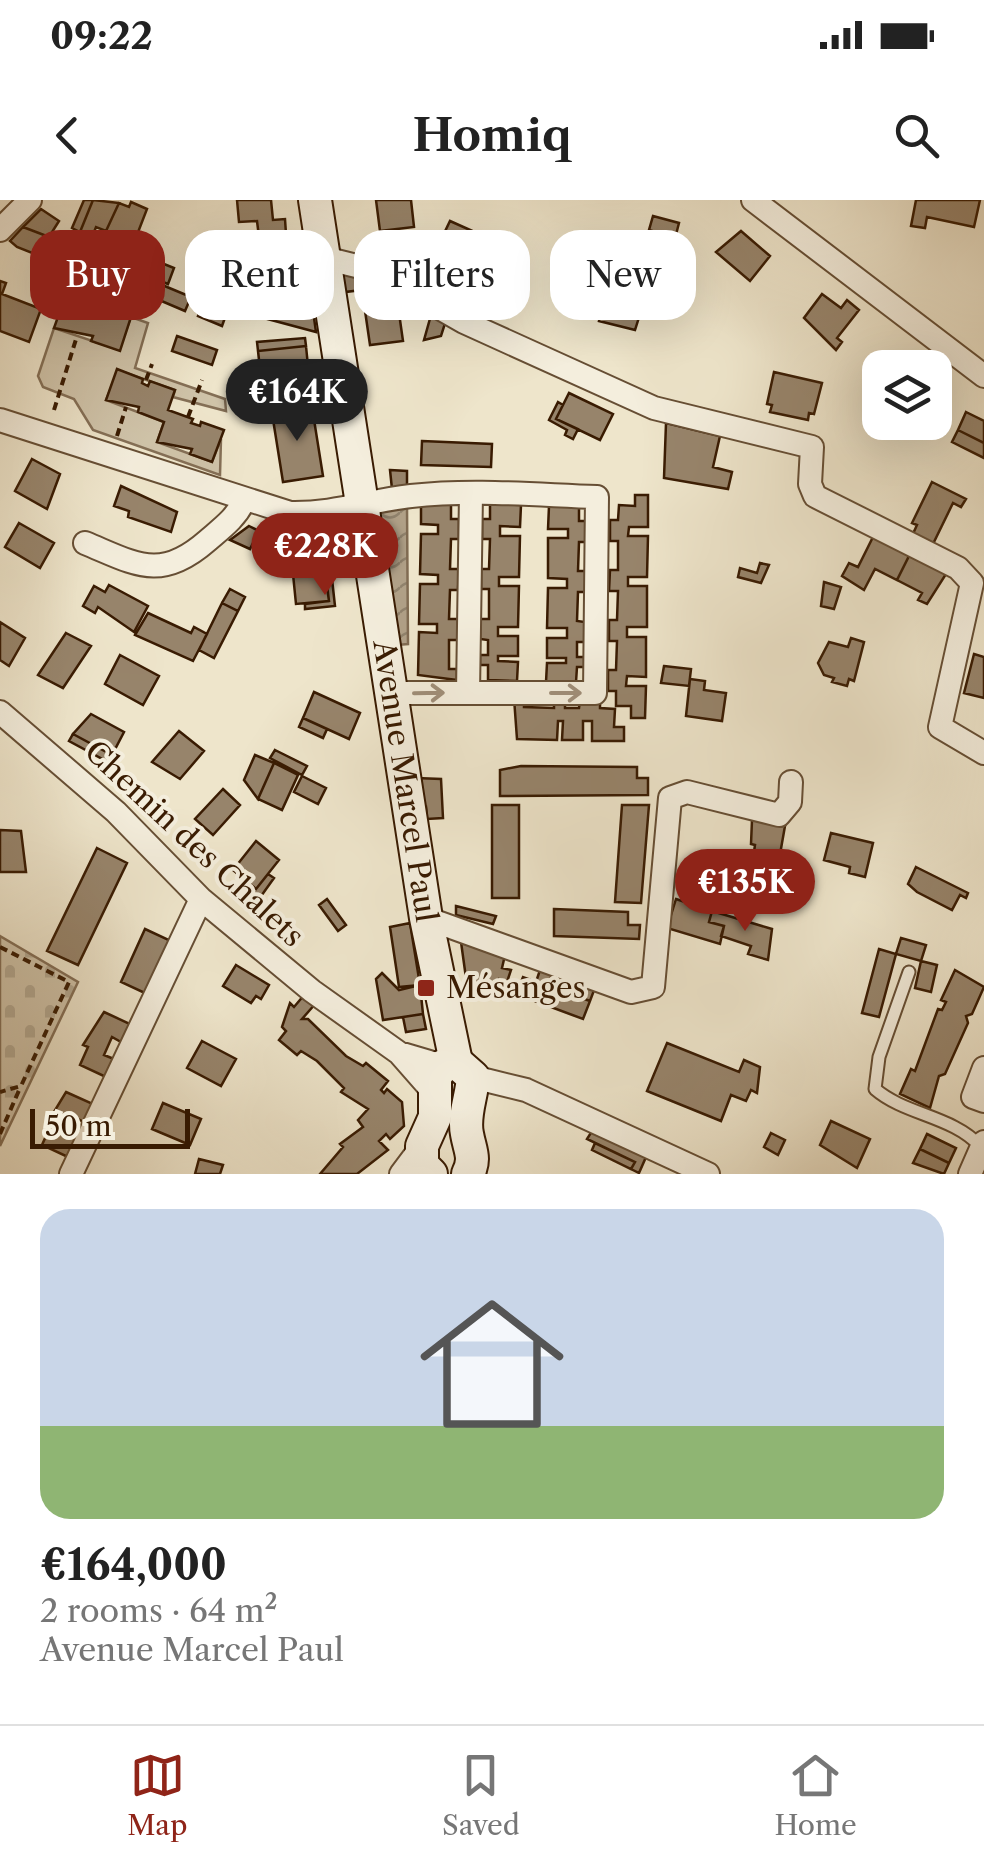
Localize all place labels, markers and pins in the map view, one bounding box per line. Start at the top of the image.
pin: €164K [227,359,367,444]
pin: €228K [255,513,395,598]
pin: €135K [675,849,815,934]
place label: Mésanges [446,969,586,1006]
marker: Mésanges [415,977,437,999]

